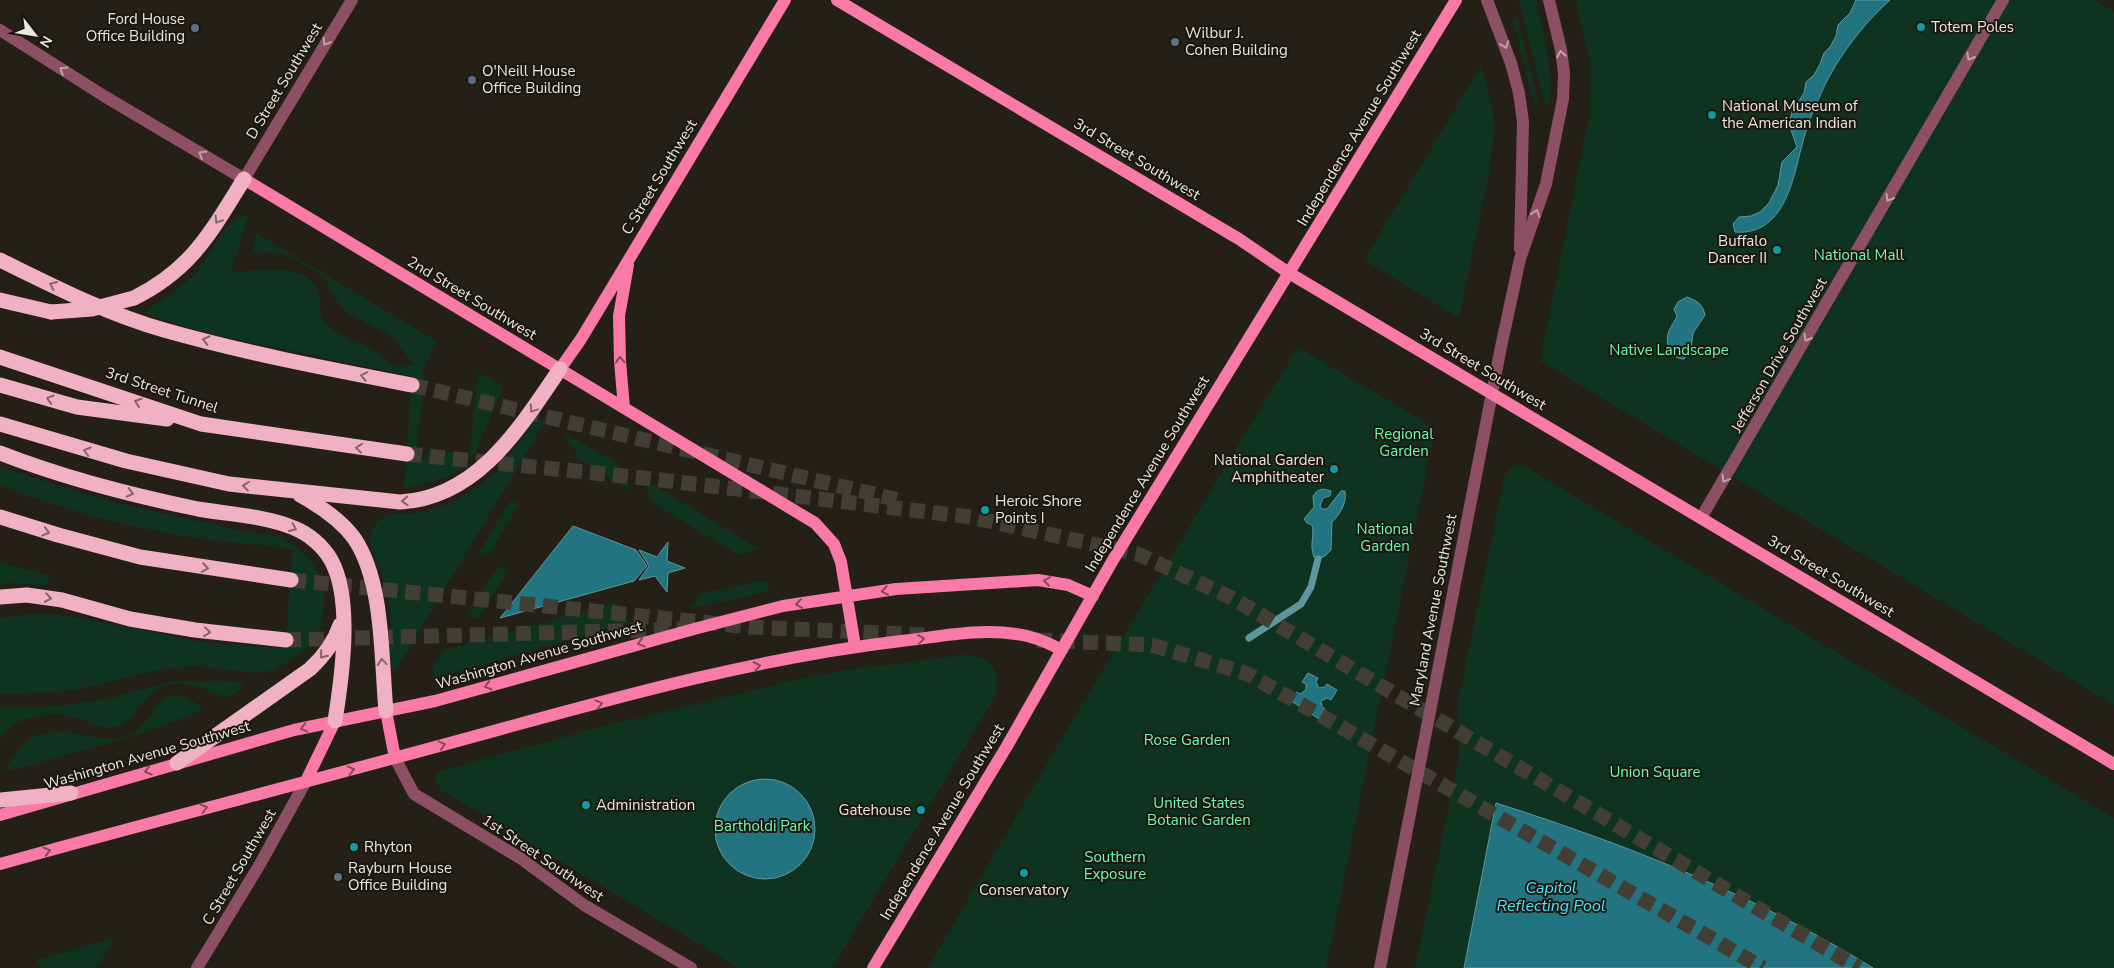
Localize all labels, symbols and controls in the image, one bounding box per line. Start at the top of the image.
place label: Ford House Office Building [86,9,185,46]
north arrow [10,10,60,60]
place label: Totem Poles [1931,17,2014,37]
street label: D Street Southwest [241,19,327,143]
marker: Totem Poles [1915,21,1927,33]
marker: Ford House Office Building [189,22,201,34]
place label: Wilbur J. Cohen Building [1185,23,1288,60]
street label: Independence Avenue Southwest [1292,25,1426,230]
text: N [35,32,57,51]
one-way arrow [323,36,333,45]
marker: Wilbur J. Cohen Building [1169,36,1181,48]
one-way arrow [1499,40,1509,49]
one-way arrow [1557,49,1567,58]
one-way arrow [1966,52,1976,61]
place label: O'Neill House Office Building [482,61,581,98]
one-way arrow [59,67,68,76]
marker: O'Neill House Office Building [466,74,478,86]
place label: National Museum of the American Indian [1722,96,1859,133]
marker: National Museum of the American Indian [1706,109,1718,121]
street label: 3rd Street Southwest [1070,113,1205,205]
street label: C Street Southwest [617,115,702,238]
one-way arrow [198,151,207,161]
one-way arrow [1885,192,1895,201]
one-way arrow [1530,209,1540,217]
one-way arrow [214,215,224,224]
place label: Buffalo Dancer II [1708,231,1767,268]
marker: Buffalo Dancer II [1771,244,1783,256]
park label: National Mall [1814,245,1905,265]
street label: 2nd Street Southwest [404,251,541,345]
street label: Jefferson Drive Southwest [1726,273,1832,437]
one-way arrow [49,281,58,292]
street label: 3rd Street Southwest [1416,323,1551,415]
one-way arrow [1803,333,1813,342]
one-way arrow [202,336,210,346]
park label: Native Landscape [1609,340,1729,360]
one-way arrow [615,356,625,364]
street label: 3rd Street Tunnel [103,362,221,418]
one-way arrow [360,371,369,381]
street label: Independence Avenue Southwest [1080,371,1214,576]
one-way arrow [46,395,54,405]
one-way arrow [135,398,143,408]
one-way arrow [529,404,539,413]
park label: Regional Garden [1374,424,1434,461]
one-way arrow [354,443,362,454]
one-way arrow [84,446,92,456]
place label: National Garden Amphitheater [1214,450,1325,487]
marker: National Garden Amphitheater [1328,463,1340,475]
one-way arrow [1722,473,1732,482]
one-way arrow [242,481,250,492]
one-way arrow [126,488,134,498]
place label: Heroic Shore Points I [995,491,1082,528]
one-way arrow [401,495,409,506]
marker: Heroic Shore Points I [979,504,991,516]
street label: Maryland Avenue Southwest [1405,512,1462,708]
park label: National Garden [1356,519,1414,556]
one-way arrow [288,521,297,532]
one-way arrow [42,526,50,536]
street label: 3rd Street Southwest [1764,530,1899,622]
one-way arrow [200,562,209,572]
one-way arrow [1043,576,1051,587]
one-way arrow [881,585,889,595]
one-way arrow [44,593,53,603]
one-way arrow [794,598,802,609]
street label: Washington Avenue Southwest [434,616,645,694]
one-way arrow [204,626,212,637]
one-way arrow [918,634,926,645]
one-way arrow [637,638,645,648]
one-way arrow [320,649,329,658]
one-way arrow [376,658,387,666]
one-way arrow [753,661,761,671]
one-way arrow [484,680,493,690]
one-way arrow [595,699,604,710]
street label: Washington Avenue Southwest [42,716,253,794]
street label: Independence Avenue Southwest [875,719,1009,924]
one-way arrow [300,722,309,733]
park label: Rose Garden [1144,730,1230,750]
one-way arrow [437,741,446,751]
park label: Union Square [1609,762,1701,782]
one-way arrow [143,765,152,776]
one-way arrow [346,765,354,775]
park label: United States Botanic Garden [1147,793,1251,830]
place label: Administration [596,795,695,815]
marker: Administration [580,799,592,811]
place label: Gatehouse [839,800,911,820]
one-way arrow [199,803,208,814]
marker: Gatehouse [915,804,927,816]
street label: C Street Southwest [198,805,281,929]
street label: 1st Street Southwest [478,810,608,907]
park label: Bartholdi Park [714,816,811,836]
place label: Rhyton [364,837,412,857]
marker: Rhyton [348,841,360,853]
one-way arrow [42,846,51,856]
park label: Southern Exposure [1084,847,1146,884]
place label: Rayburn House Office Building [348,858,452,895]
marker: Conservatory [1018,867,1030,879]
marker: Rayburn House Office Building [332,871,344,883]
water label: Capitol Reflecting Pool [1496,877,1606,917]
place label: Conservatory [979,880,1069,900]

